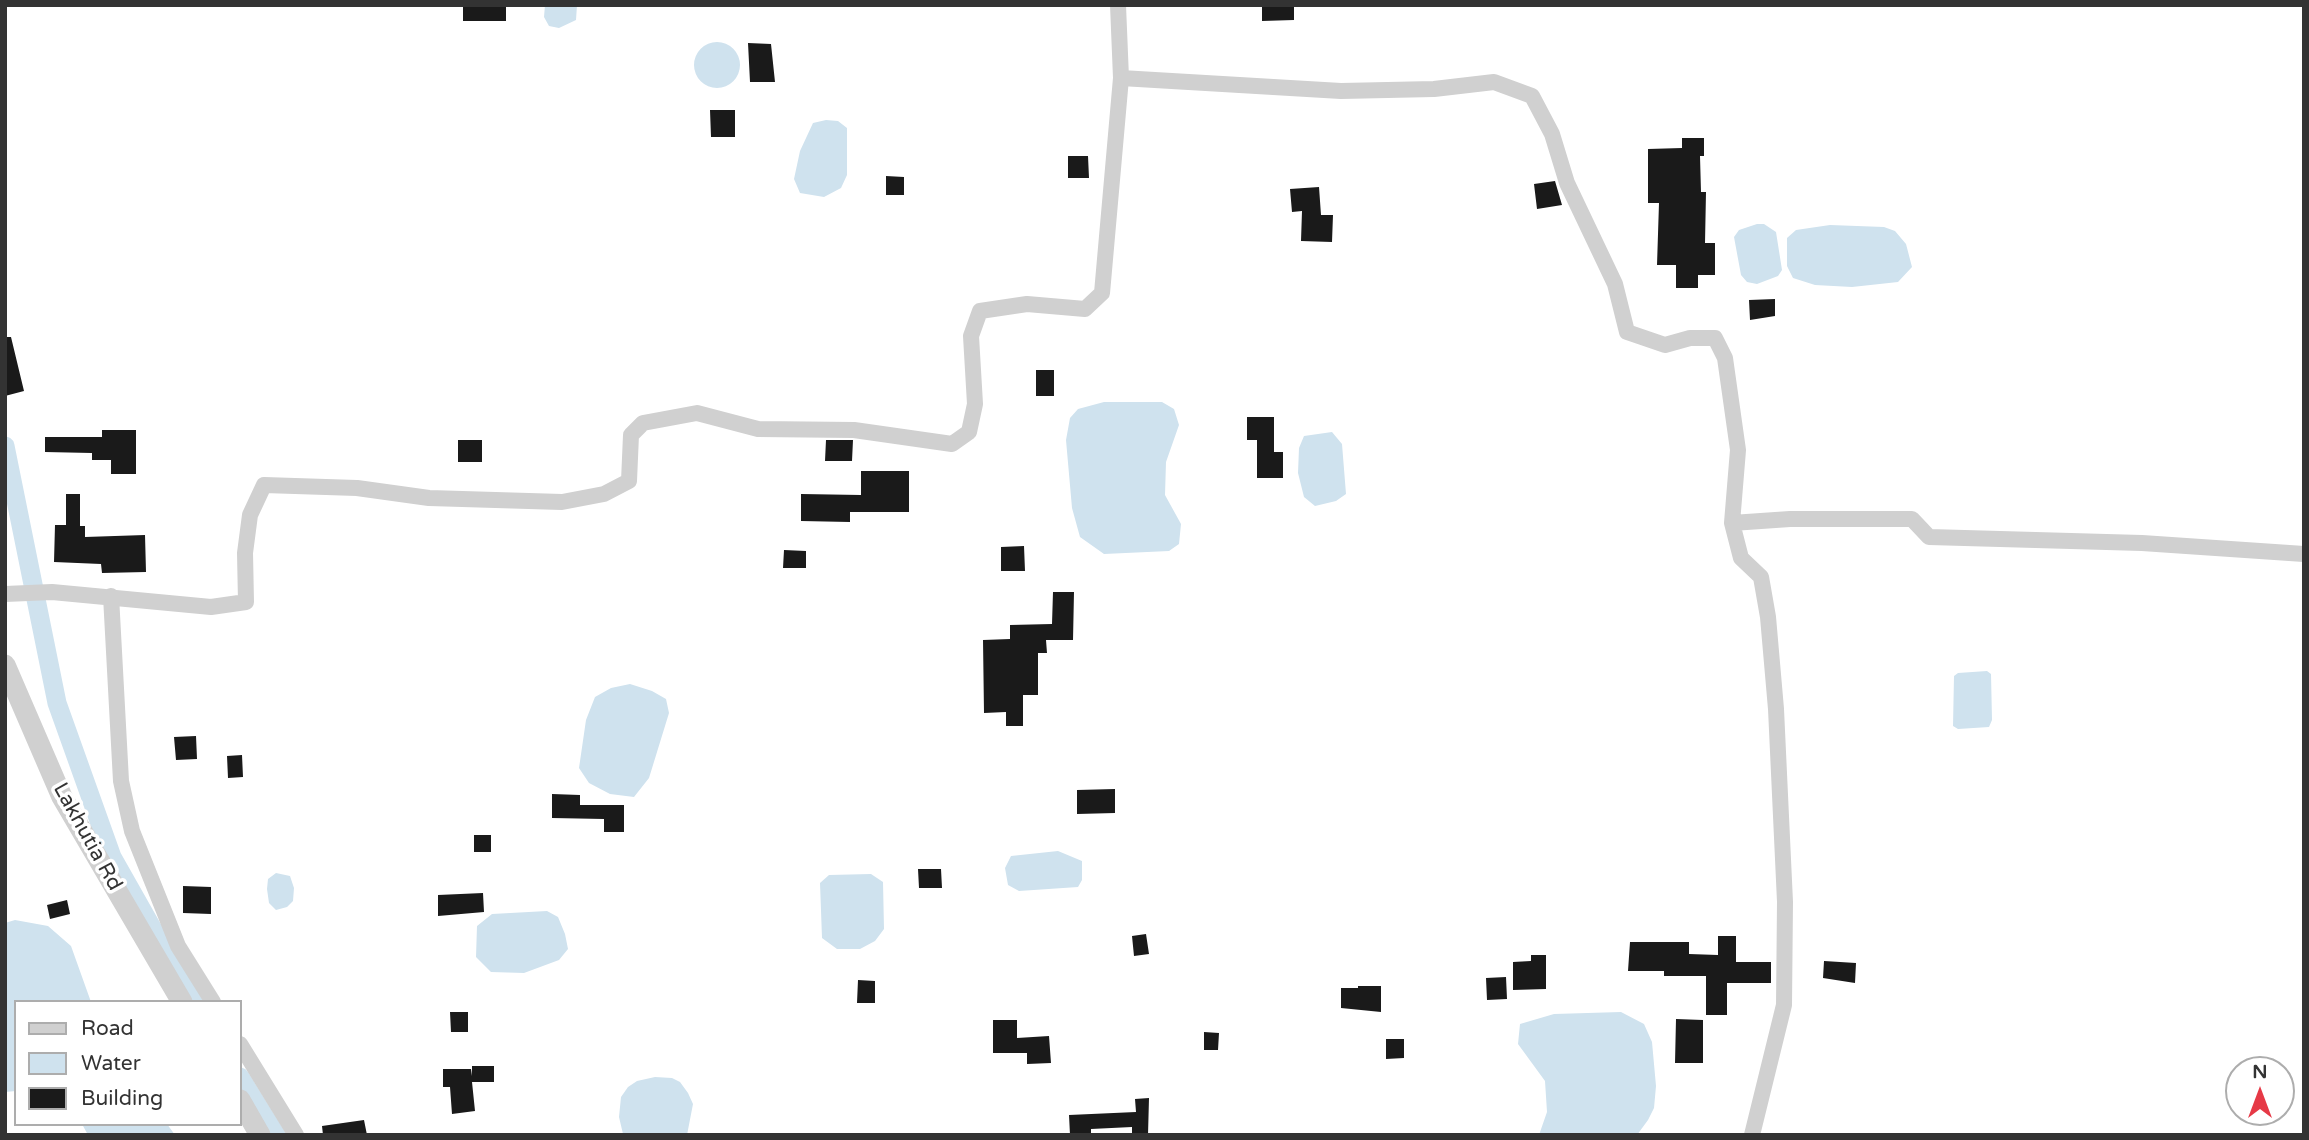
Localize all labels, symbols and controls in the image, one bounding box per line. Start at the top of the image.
street label: Lakhutia Rd [47,779,127,895]
legend [14,1000,242,1126]
text: Road [81,1016,134,1041]
text: Water [81,1051,141,1076]
north arrow [2225,1056,2295,1126]
text: N [2252,1061,2268,1083]
text: Building [81,1086,163,1111]

